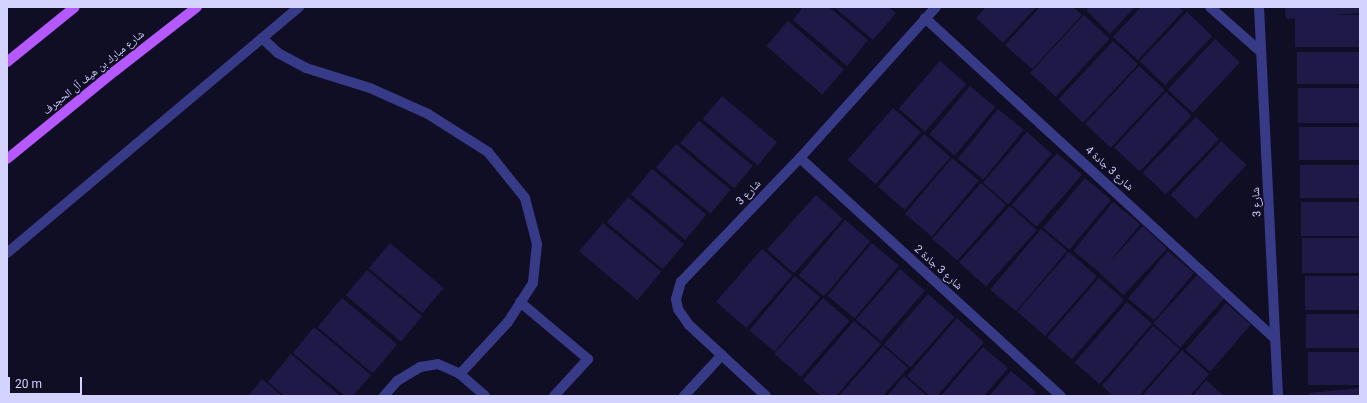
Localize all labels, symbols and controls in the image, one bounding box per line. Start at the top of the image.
street label: شارع مبارك بن هيف آل الحجرف [41,28,147,118]
street label: شارع 3 جادة 4 [1082,144,1136,194]
street label: شارع 3 [734,178,764,208]
street label: شارع 3 [1250,187,1264,217]
street label: شارع 3 جادة 2 [911,243,965,293]
scale bar [10,369,84,395]
text: 20 m [15,377,42,391]

